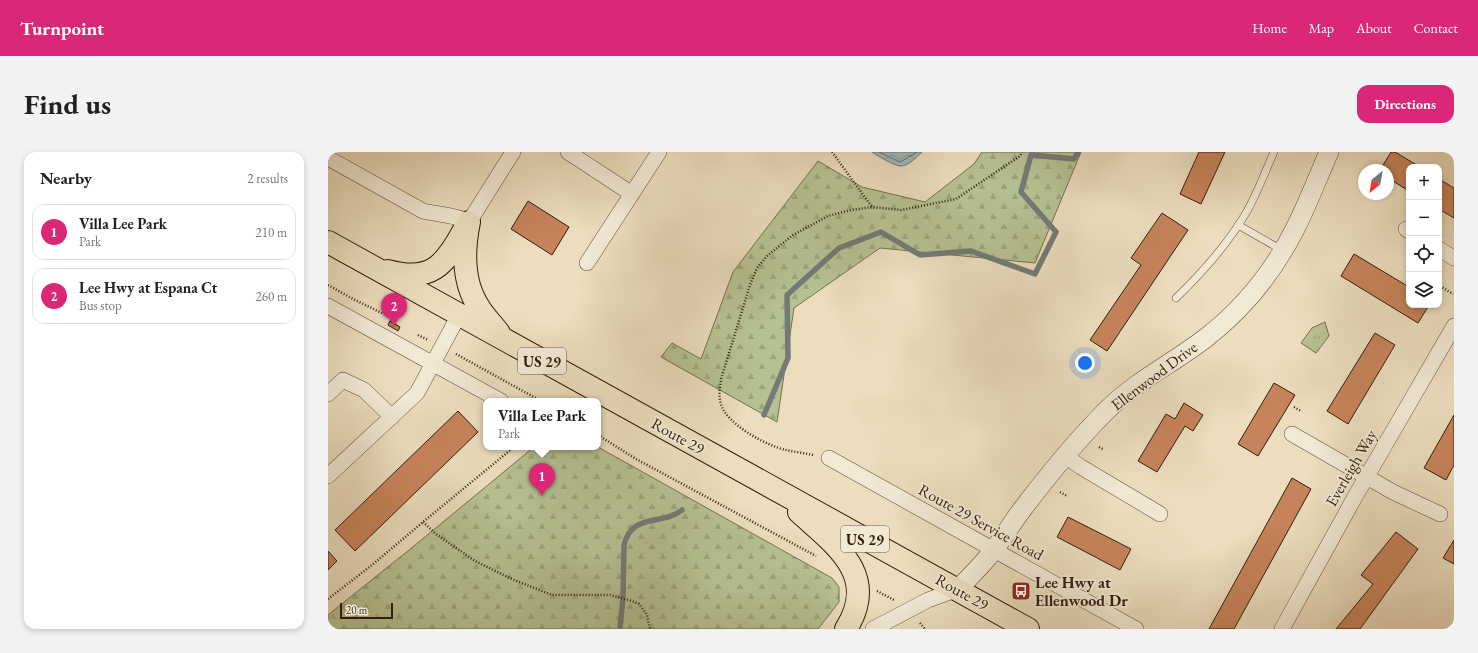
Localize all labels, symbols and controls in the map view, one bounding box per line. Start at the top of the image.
text: Turnpoint [20,16,104,41]
text: Home [1252,19,1287,37]
text: Map [1309,19,1334,37]
text: About [1356,19,1392,37]
text: Contact [1414,19,1458,37]
button: Directions [1357,85,1454,123]
text: Find us [24,86,111,122]
north arrow [1358,164,1394,200]
map controls [1406,164,1442,308]
button: + [1406,164,1442,200]
text: Nearby [40,167,92,189]
text: 2 results [247,170,288,187]
button: − [1406,200,1442,236]
text: Villa Lee Park [79,214,167,233]
text: 1 [51,224,57,241]
text: 210 m [256,224,287,241]
text: Park [79,233,101,250]
button: locate [1406,236,1442,272]
button: layers [1406,272,1442,308]
text: Lee Hwy at Espana Ct [79,278,217,297]
text: 2 [51,288,57,305]
text: 260 m [256,288,287,305]
pin: 2 [381,293,407,326]
text: Bus stop [79,297,122,314]
street label: Ellenwood Drive [1107,337,1201,415]
road number: US 29 [518,348,566,374]
your location [1075,353,1095,373]
popup [483,398,601,450]
text: Villa Lee Park [498,406,586,425]
street label: Route 29 [648,413,709,459]
text: Park [498,425,520,442]
street label: Everleigh Way [1321,425,1382,510]
pin: 1 [529,463,555,496]
street label: Route 29 Service Road [915,479,1048,566]
road number: US 29 [841,526,889,552]
street label: Route 29 [932,569,993,615]
place label: Lee Hwy at Ellenwood Dr [1035,572,1128,611]
bus stop icon: Lee Hwy at Ellenwood Dr [1010,580,1032,602]
scale bar [340,601,393,620]
text: 20 m [346,603,367,617]

